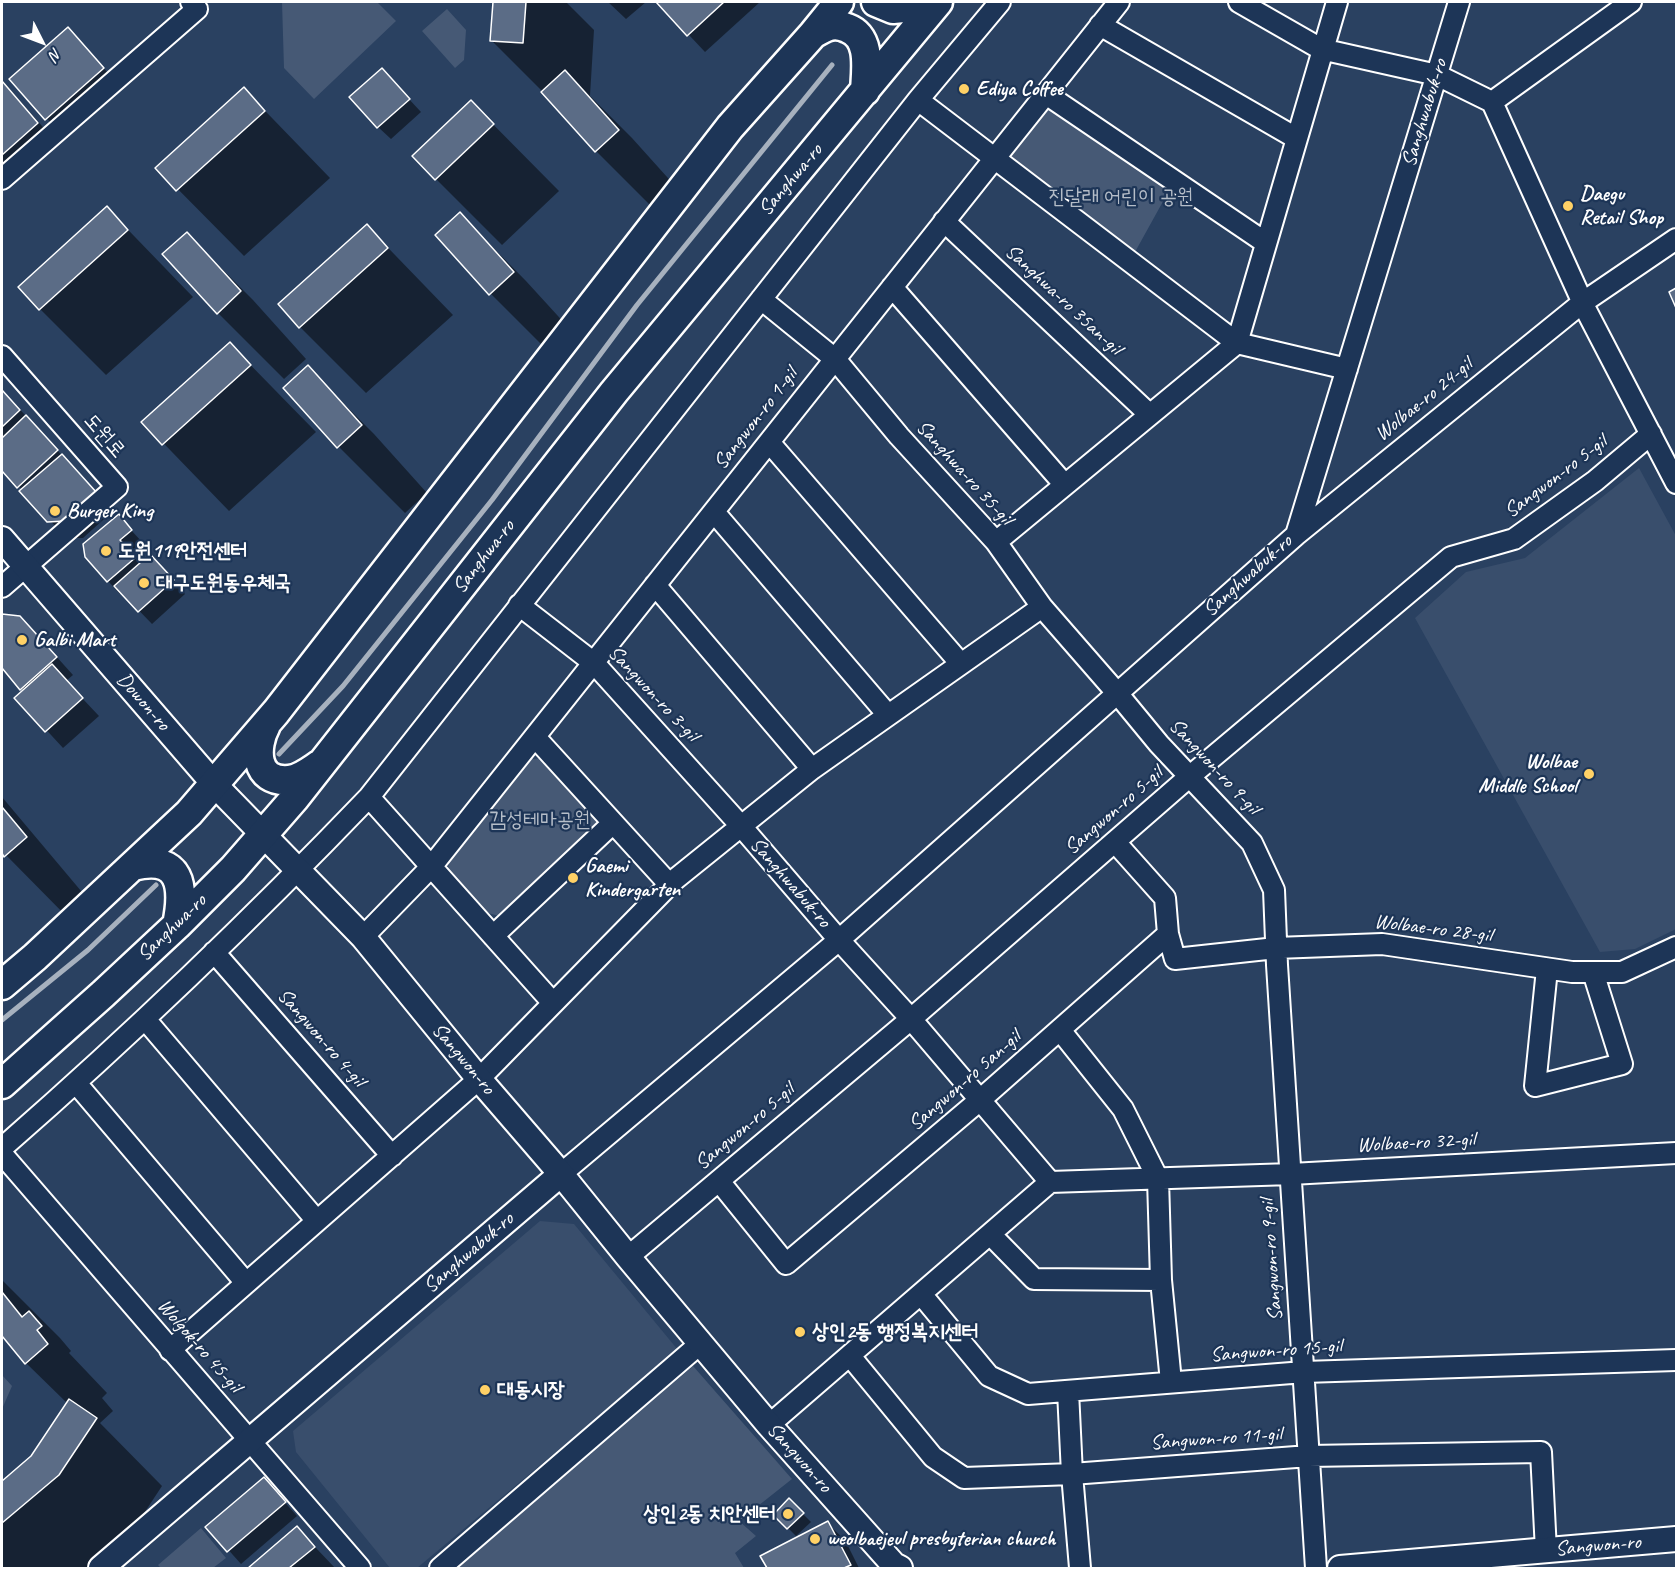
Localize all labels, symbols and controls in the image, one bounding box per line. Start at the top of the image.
north arrow [12,12,72,72]
text: N [45,44,66,64]
street label: Sanghwabuk-ro [1397,56,1453,170]
place label: Ediya Coffee [976,76,1063,102]
marker: Ediya Coffee [957,82,971,96]
street label: Sanghwa-ro [753,139,829,221]
place label: Daegu Retail Shop [1580,181,1663,231]
park label: 진달래 어린이 공원 [1048,184,1194,210]
marker: Daegu Retail Shop [1561,199,1575,213]
street label: Sanghwa-ro 35an-gil [999,239,1127,361]
street label: Wolbae-ro 24-gil [1370,353,1478,447]
street label: Sangwon-ro 1-gil [708,363,804,475]
street label: 도원로 [78,409,130,463]
street label: Sanghwa-ro 35-gil [910,415,1018,531]
street label: Sangwon-ro 5-gil [1500,430,1612,524]
place label: Burger King [67,498,153,524]
marker: Burger King [48,504,62,518]
street label: Sanghwa-ro [447,515,521,599]
street label: Sanghwabuk-ro [1198,529,1298,623]
place label: 도원119안전센터 [118,538,247,564]
marker: 도원119안전센터 [99,544,113,558]
place label: 대구도원동우체국 [156,570,291,596]
marker: 대구도원동우체국 [137,576,151,590]
place label: Galbi Mart [34,627,115,653]
marker: Galbi Mart [15,633,29,647]
street label: Sangwon-ro 3-gil [602,641,704,747]
street label: Dowon-ro [111,668,175,736]
street label: Sangwon-ro 9-gil [1163,714,1265,820]
place label: Wolbae Middle School [1478,749,1577,799]
street label: Sangwon-ro 5-gil [1060,761,1168,861]
marker: Wolbae Middle School [1582,767,1596,781]
park label: 감성테마공원 [489,807,591,833]
street label: Sanghwabuk-ro [744,833,836,933]
place label: Gaemi Kindergarten [585,853,680,903]
marker: Gaemi Kindergarten [566,871,580,885]
street label: Sanghwa-ro [132,889,212,967]
street label: Wolbae-ro 28-gil [1373,909,1493,949]
street label: Sangwon-ro 4-gil [271,984,371,1092]
street label: Sangwon-ro [426,1018,500,1100]
street label: Sangwon-ro 5an-gil [904,1025,1026,1137]
street label: Sangwon-ro 5-gil [690,1078,800,1176]
street label: Wolbae-ro 32-gil [1356,1127,1476,1159]
street label: Sangwon-ro 9-gil [1255,1198,1289,1322]
street label: Sanghwabuk-ro [419,1207,519,1299]
street label: Wolgok-ro 45-gil [151,1294,247,1398]
place label: 상인2동 행정복지센터 [812,1319,979,1345]
marker: 상인2동 행정복지센터 [793,1325,807,1339]
street label: Sangwon-ro 15-gil [1209,1334,1343,1368]
place label: 대동시장 [497,1377,565,1403]
marker: 대동시장 [478,1383,492,1397]
street label: Sangwon-ro [761,1418,837,1498]
street label: Sangwon-ro 11-gil [1149,1422,1283,1456]
place label: 상인2동 치안센터 [643,1501,776,1527]
marker: 상인2동 치안센터 [781,1507,795,1521]
place label: weolbaejeul presbyterian church [827,1526,1056,1552]
street label: Sangwon-ro [1554,1530,1642,1562]
marker: weolbaejeul presbyterian church [808,1532,822,1546]

